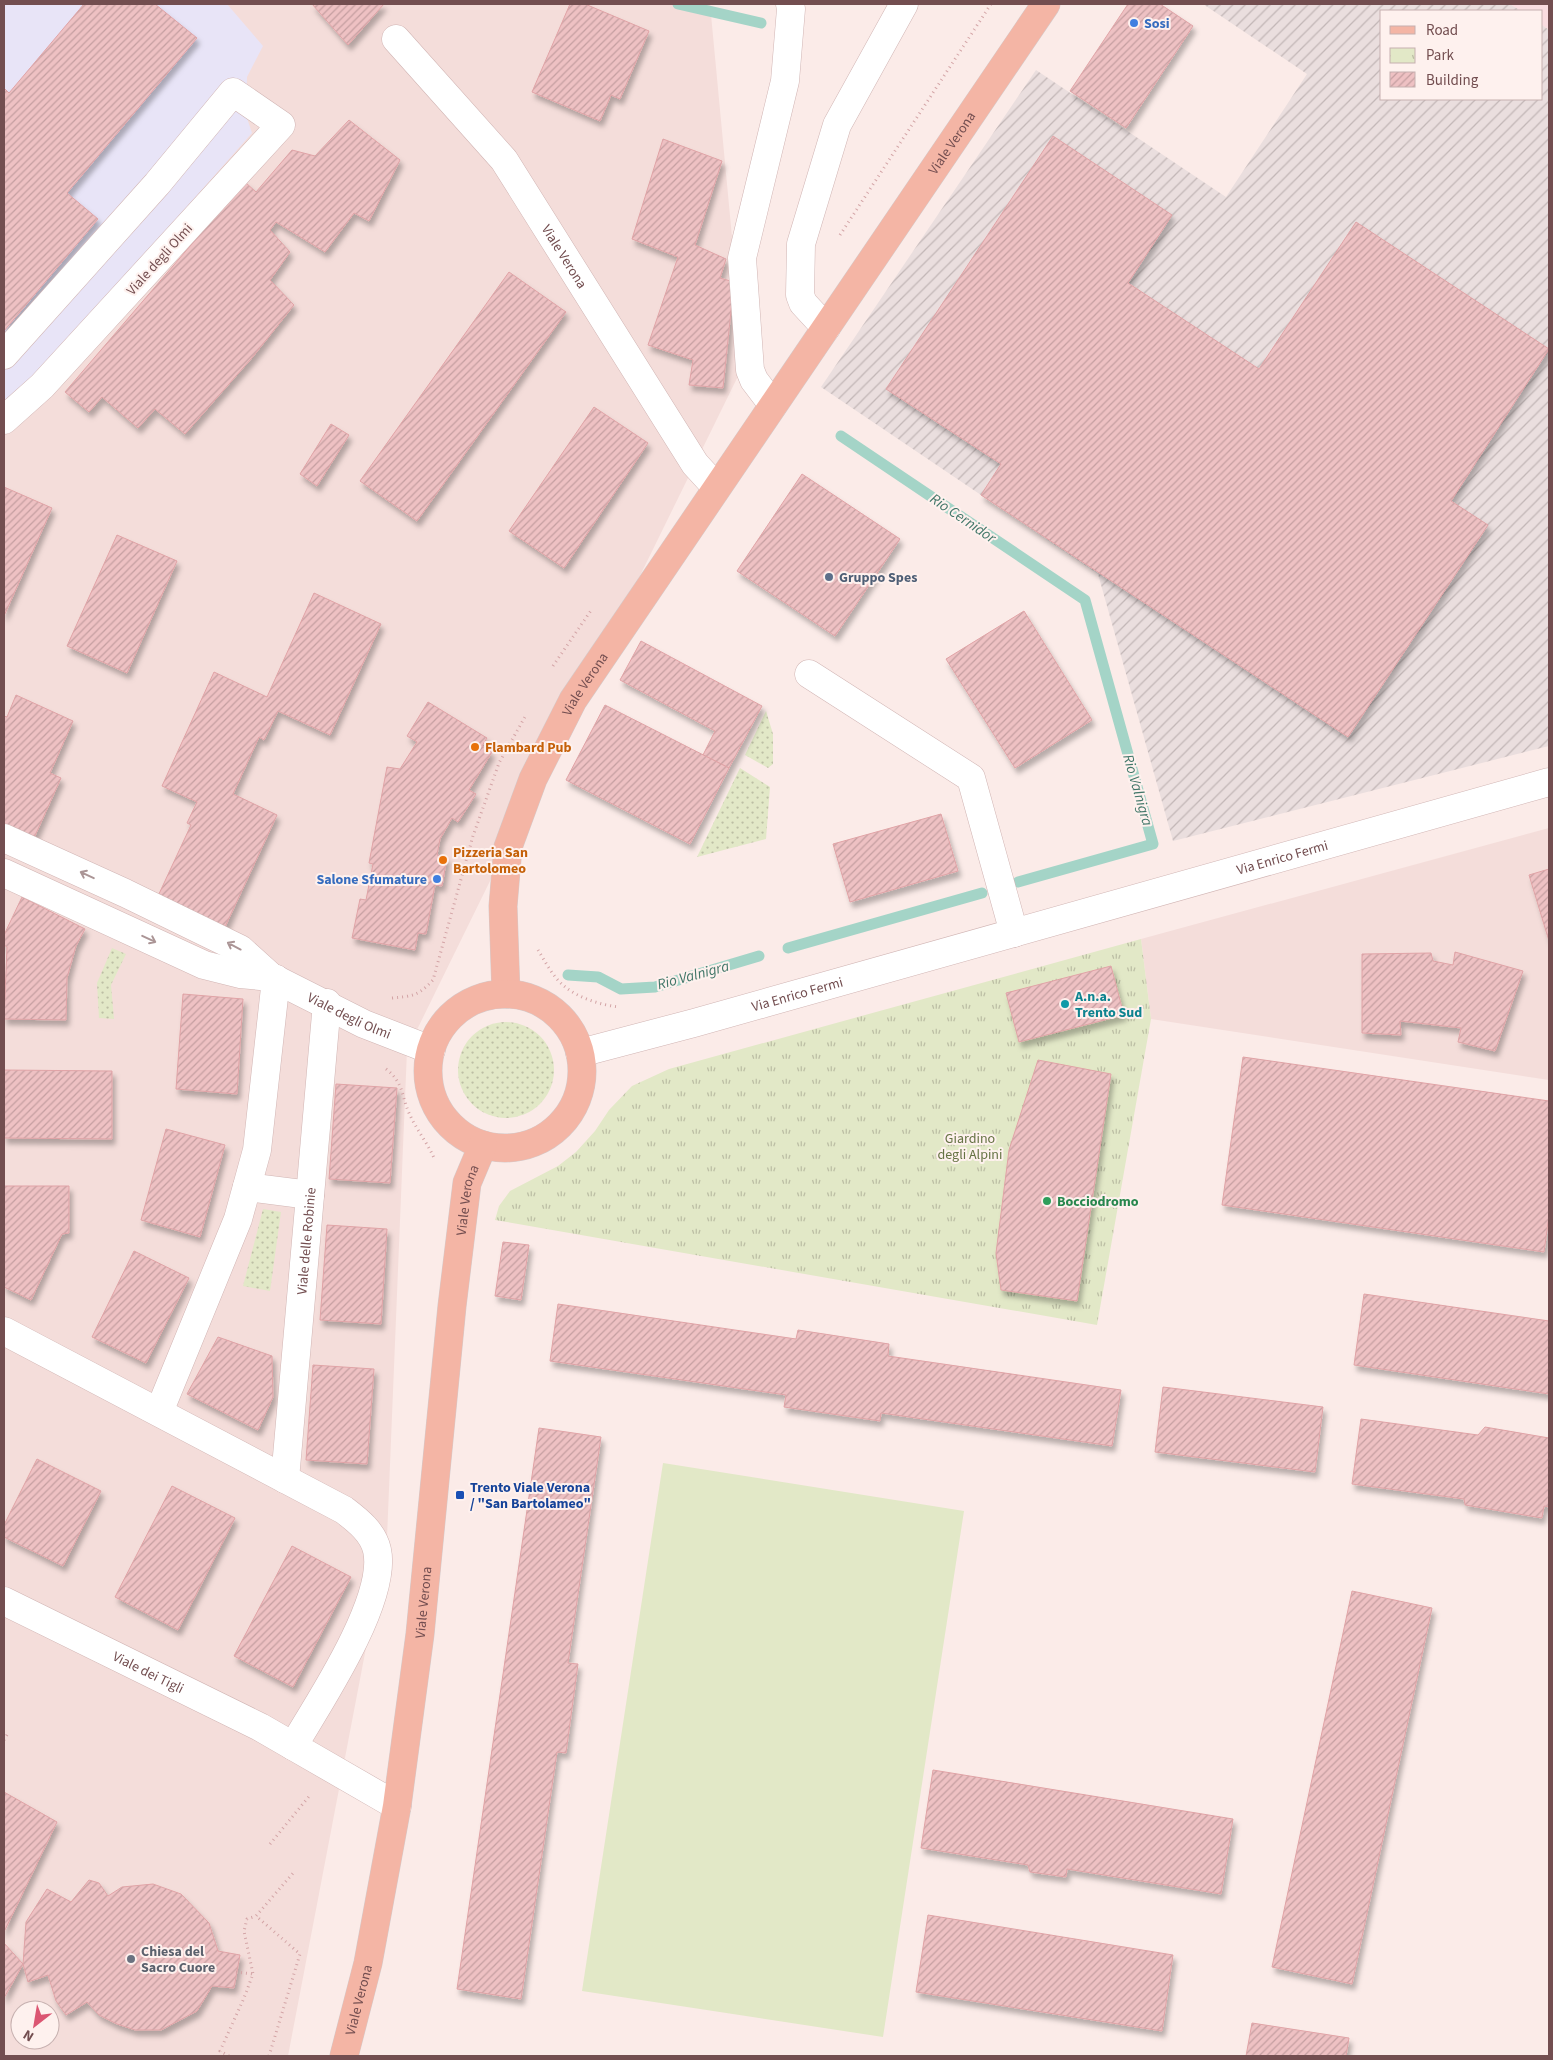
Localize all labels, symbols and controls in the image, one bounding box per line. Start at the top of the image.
legend [1380,10,1543,100]
place label: Sosi [1144,14,1170,34]
marker: Sosi [1128,17,1140,29]
text: Road [1426,20,1458,41]
text: Park [1426,45,1455,66]
text: Building [1426,70,1479,91]
street label: Viale Verona [924,108,981,179]
street label: Viale degli Olmi [122,219,197,300]
street label: Viale Verona [536,221,591,293]
water label: Rio Cernidor [926,489,1001,549]
place label: Gruppo Spes [839,568,917,588]
marker: Gruppo Spes [823,571,835,583]
street label: Viale Verona [558,649,613,720]
place label: Flambard Pub [485,738,572,758]
marker: Flambard Pub [469,741,481,753]
water label: Rio Valnigra [1117,752,1158,828]
street label: Via Enrico Fermi [1235,836,1330,881]
place label: Pizzeria San Bartolomeo [453,843,528,879]
marker: Pizzeria San Bartolomeo [437,854,449,866]
one-way arrow [80,870,95,880]
place label: Salone Sfumature [316,870,427,890]
marker: Salone Sfumature [431,873,443,885]
one-way arrow [141,935,156,945]
one-way arrow [226,941,241,951]
water label: Rio Valnigra [655,956,731,995]
street label: Via Enrico Fermi [749,973,845,1017]
place label: A.n.a. Trento Sud [1074,987,1142,1023]
street label: Viale degli Olmi [304,988,394,1045]
marker: A.n.a. Trento Sud [1059,998,1071,1010]
park label: Giardino degli Alpini [938,1129,1002,1165]
street label: Viale Verona [452,1162,485,1237]
street label: Viale delle Robinie [292,1187,322,1295]
place label: Bocciodromo [1057,1192,1139,1212]
marker: Bocciodromo [1041,1195,1053,1207]
place label: Trento Viale Verona / "San Bartolameo" [470,1478,591,1514]
marker: Trento Viale Verona / "San Bartolameo" [454,1489,466,1501]
street label: Viale Verona [411,1566,438,1640]
street label: Viale dei Tigli [109,1647,187,1699]
place label: Chiesa del Sacro Cuore [141,1942,215,1978]
marker: Chiesa del Sacro Cuore [125,1953,137,1965]
street label: Viale Verona [341,1963,378,2037]
north arrow [10,2000,60,2050]
text: N [20,2024,38,2046]

